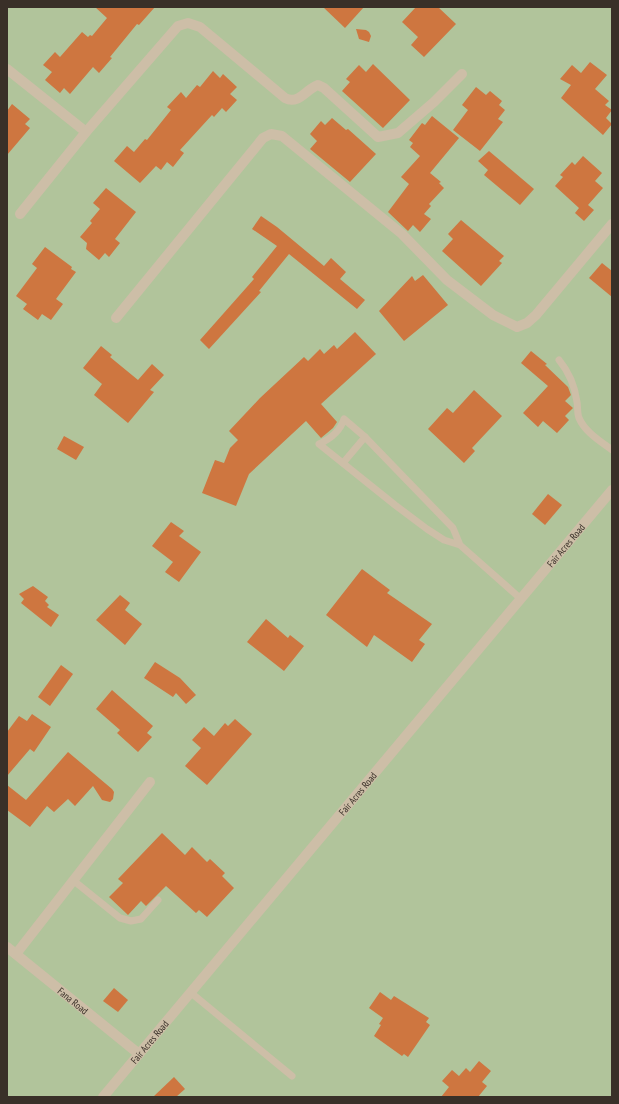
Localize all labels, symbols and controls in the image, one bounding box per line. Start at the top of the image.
street label: Fair Acres Road [544,521,588,570]
street label: Fair Acres Road [336,769,379,818]
street label: Fana Road [55,984,91,1017]
street label: Fair Acres Road [127,1017,171,1066]

